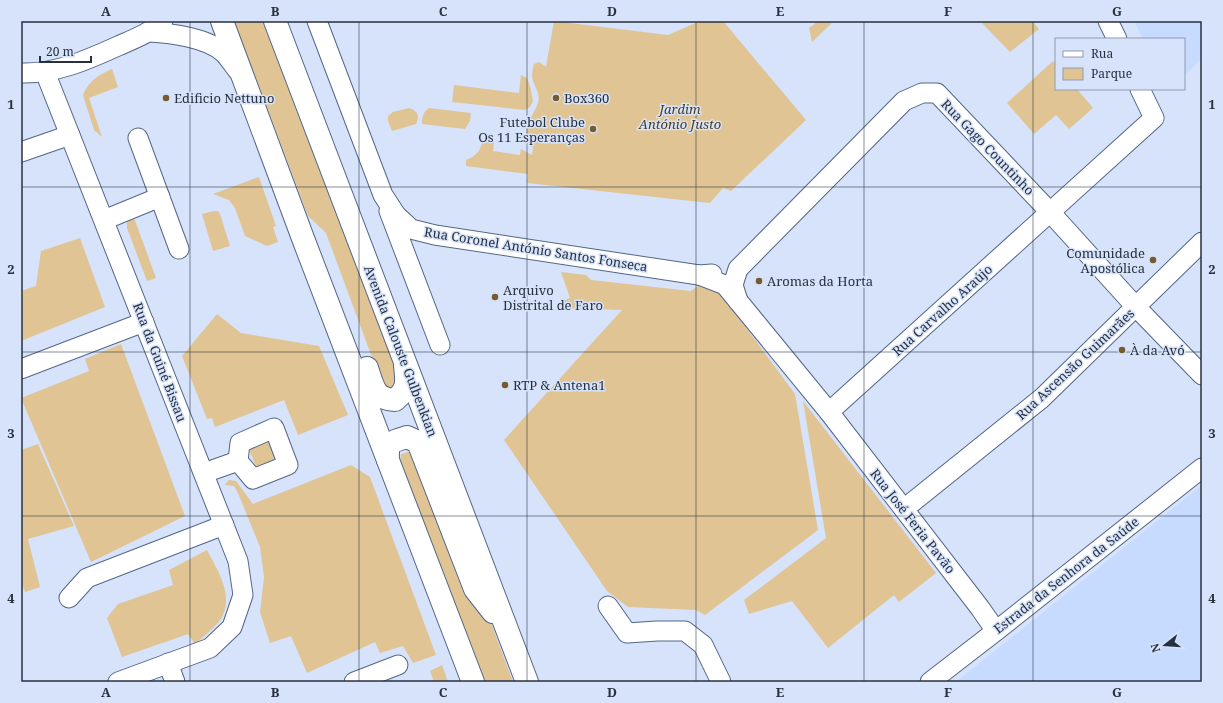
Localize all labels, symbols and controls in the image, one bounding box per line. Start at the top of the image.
text: A [101,2,111,20]
text: B [271,2,280,20]
text: C [439,2,448,20]
text: D [607,2,617,20]
text: E [776,2,785,20]
text: F [944,2,952,20]
text: G [1112,2,1122,20]
scale bar [40,38,91,64]
legend [1055,38,1185,90]
text: 20 m [46,43,74,60]
text: Rua [1091,45,1113,62]
text: Parque [1091,65,1132,82]
place label: Edificio Nettuno [174,89,274,107]
place label: Box360 [564,89,609,107]
marker: Edificio Nettuno [161,93,171,103]
marker: Box360 [551,93,561,103]
text: 1 [7,95,15,113]
street label: Rua Gago Countinho [937,95,1039,199]
text: 1 [1208,95,1216,113]
park label: Jardim António Justo [638,100,721,133]
place label: Futebol Clube Os 11 Esperanças [478,113,585,146]
marker: Futebol Clube Os 11 Esperanças [588,124,598,134]
street label: Rua Coronel António Santos Fonseca [423,222,649,276]
place label: Comunidade Apostólica [1066,244,1145,277]
marker: Comunidade Apostólica [1148,255,1158,265]
text: 2 [7,260,15,278]
street label: Rua Carvalho Araújo [888,260,996,360]
text: 2 [1208,260,1216,278]
street label: Avenida Calouste Gulbenkian [360,263,442,440]
place label: Aromas da Horta [767,272,873,290]
marker: Aromas da Horta [754,276,764,286]
place label: Arquivo Distrital de Faro [503,281,603,314]
marker: Arquivo Distrital de Faro [490,292,500,302]
street label: Rua da Guiné Bissau [129,300,191,424]
street label: Rua Ascensão Guimarães [1012,304,1138,424]
place label: À da Avó [1130,341,1185,359]
marker: À da Avó [1117,345,1127,355]
place label: RTP & Antena1 [513,376,606,394]
marker: RTP & Antena1 [500,380,510,390]
text: 3 [7,424,15,442]
text: 3 [1208,424,1216,442]
street label: Rua José Feria Pavão [866,465,960,577]
street label: Estrada da Senhora da Saúde [990,512,1143,638]
text: 4 [7,589,15,607]
text: 4 [1208,589,1216,607]
north arrow [1145,625,1185,665]
text: N [1146,641,1163,654]
text: A [101,683,111,701]
text: B [271,683,280,701]
text: C [439,683,448,701]
text: D [607,683,617,701]
text: E [776,683,785,701]
text: F [944,683,952,701]
text: G [1112,683,1122,701]

